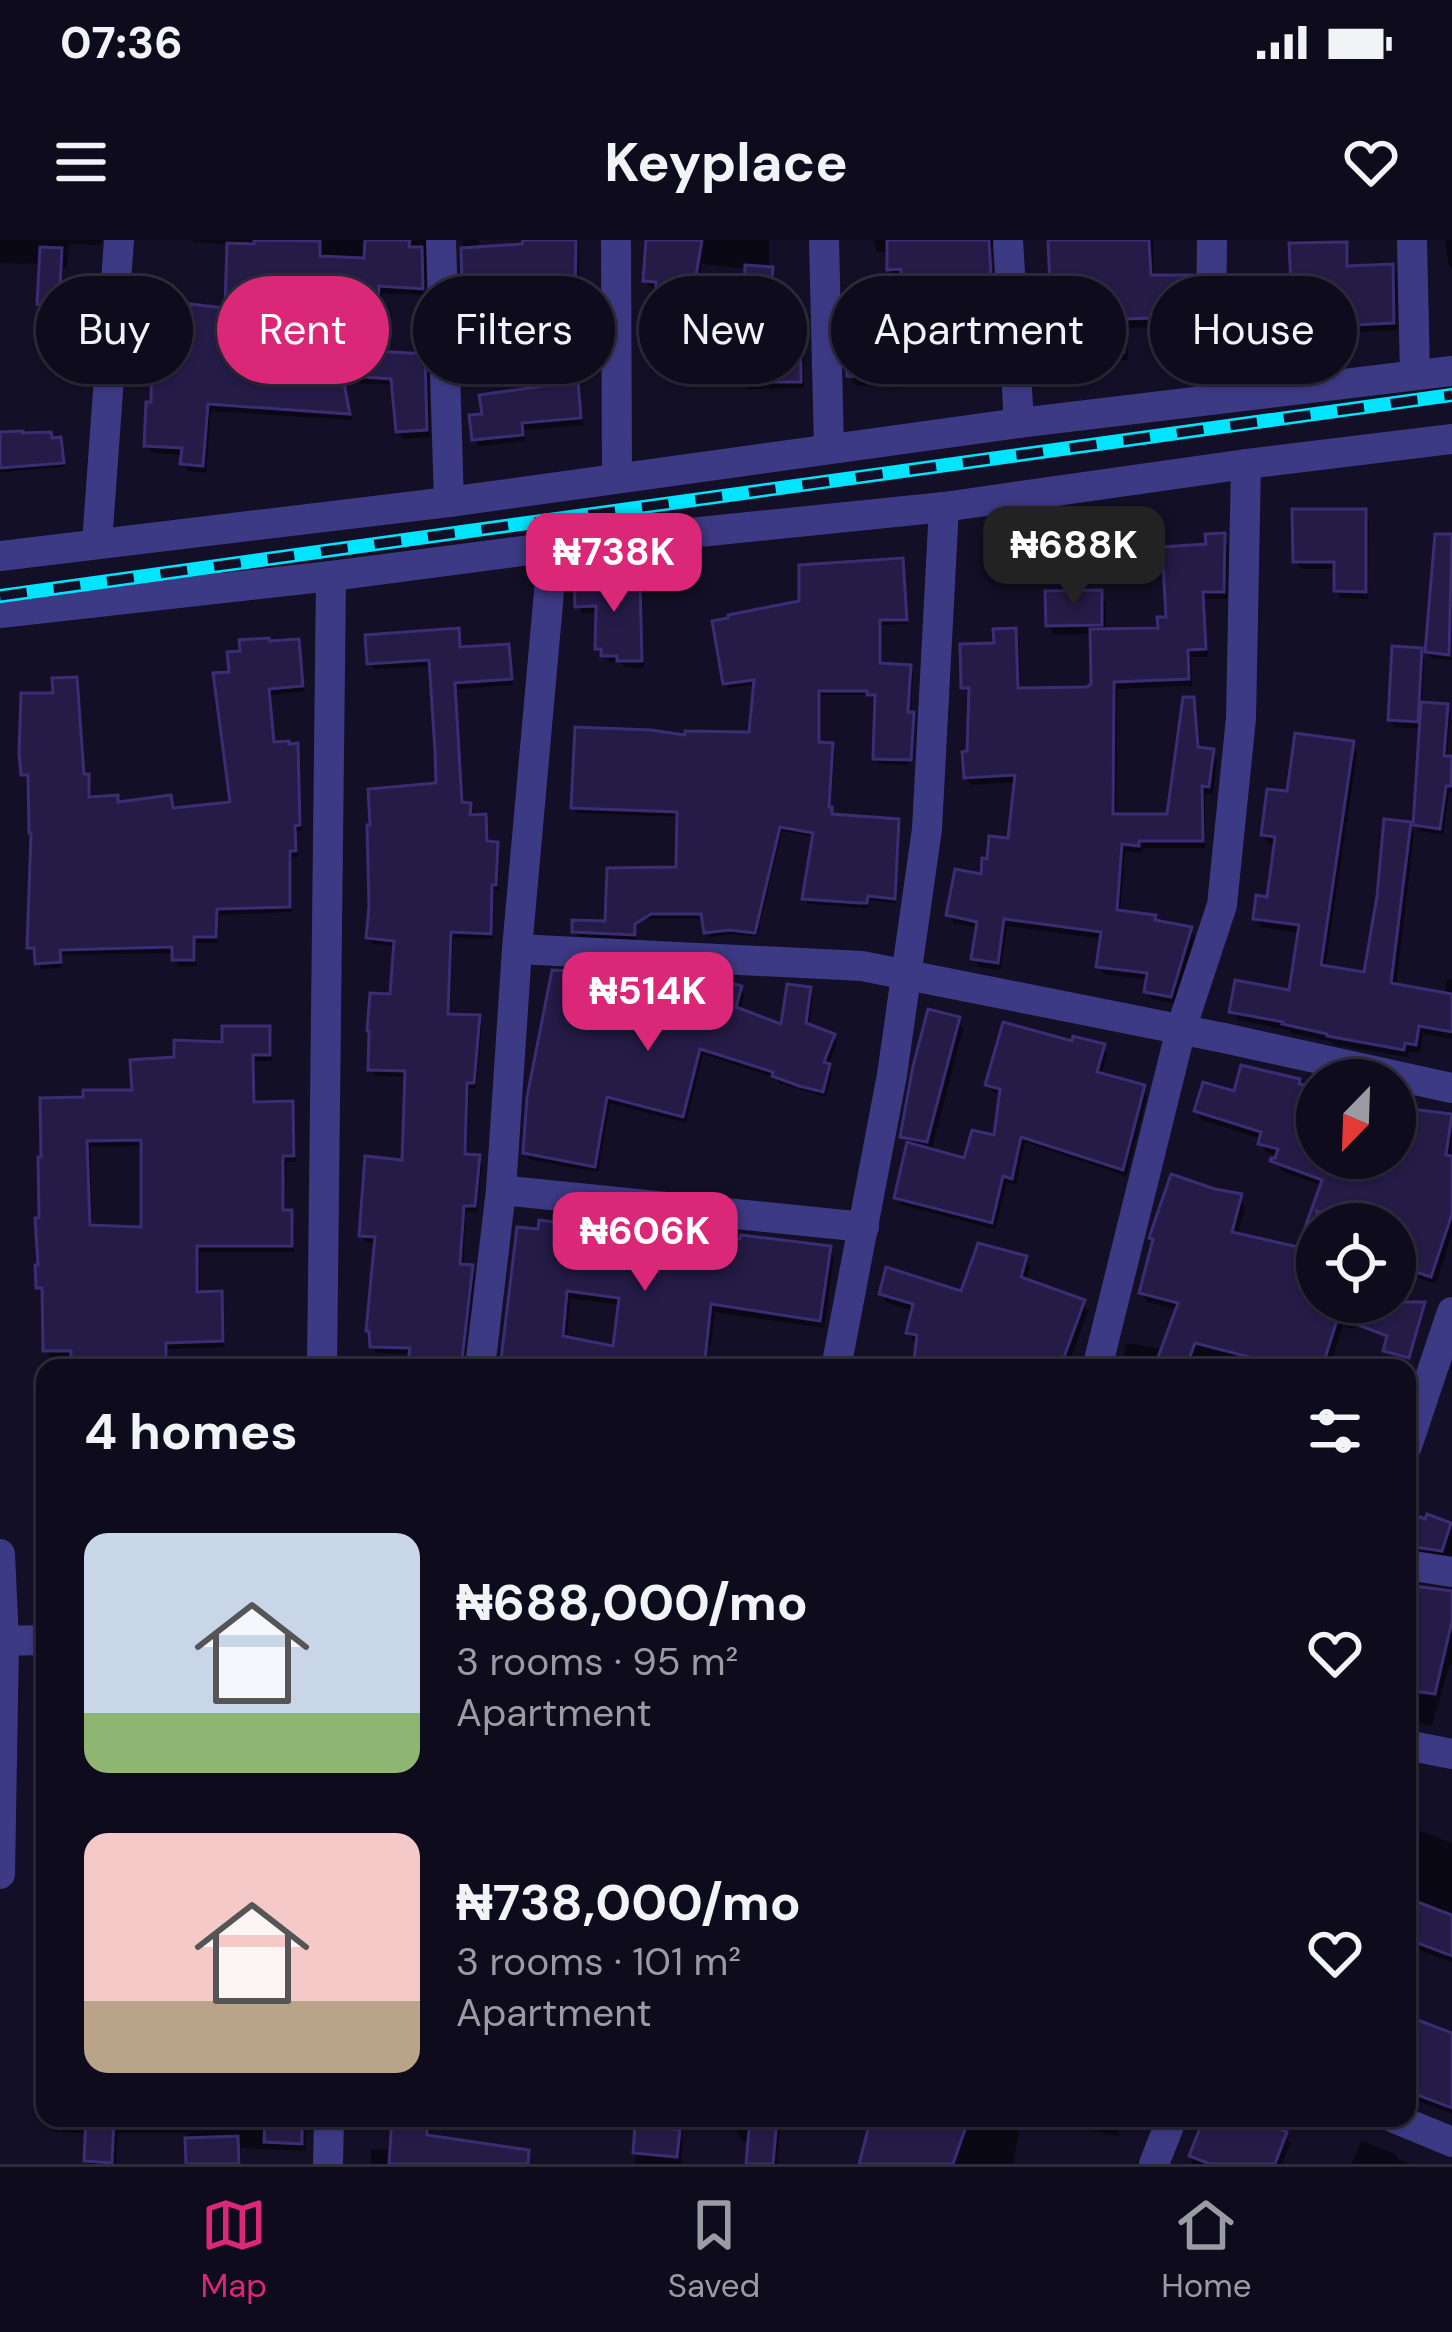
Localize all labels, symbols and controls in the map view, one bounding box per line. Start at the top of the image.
text: 07:36 [60,13,183,72]
text: Keyplace [604,127,848,198]
icon: menu [48,129,114,195]
icon: heart [1338,129,1404,195]
chip: Buy [36,276,193,384]
chip: Rent [217,276,389,384]
chip: Filters [413,276,615,384]
chip: New [639,276,807,384]
chip: Apartment [831,276,1126,384]
chip: House [1150,276,1357,384]
pin: ₦688K [990,506,1158,608]
pin: ₦738K [530,513,698,615]
text: ₦688K [1010,519,1138,570]
text: ₦738K [553,526,675,577]
pin: ₦514K [564,952,732,1054]
text: ₦514K [589,965,707,1016]
north arrow [1296,1059,1416,1179]
map controls [1296,1059,1416,1323]
pin: ₦606K [561,1192,729,1294]
button: locate [1296,1203,1416,1323]
text: ₦606K [580,1205,710,1256]
text: 4 homes [84,1398,298,1465]
icon: filters [1302,1398,1368,1464]
text: ₦688,000/mo [456,1569,808,1636]
icon: home [180,1581,324,1725]
icon: heart [1302,1620,1368,1686]
text: 3 rooms · 95 m² [456,1636,738,1687]
text: Apartment [456,1687,652,1738]
text: ₦738,000/mo [456,1869,801,1936]
icon: home [180,1881,324,2025]
icon: heart [1302,1920,1368,1986]
text: 3 rooms · 101 m² [456,1936,741,1987]
text: Apartment [456,1987,652,2038]
tab: Map [200,2192,267,2307]
tab: Saved [668,2192,760,2307]
tab: Home [1161,2192,1252,2307]

